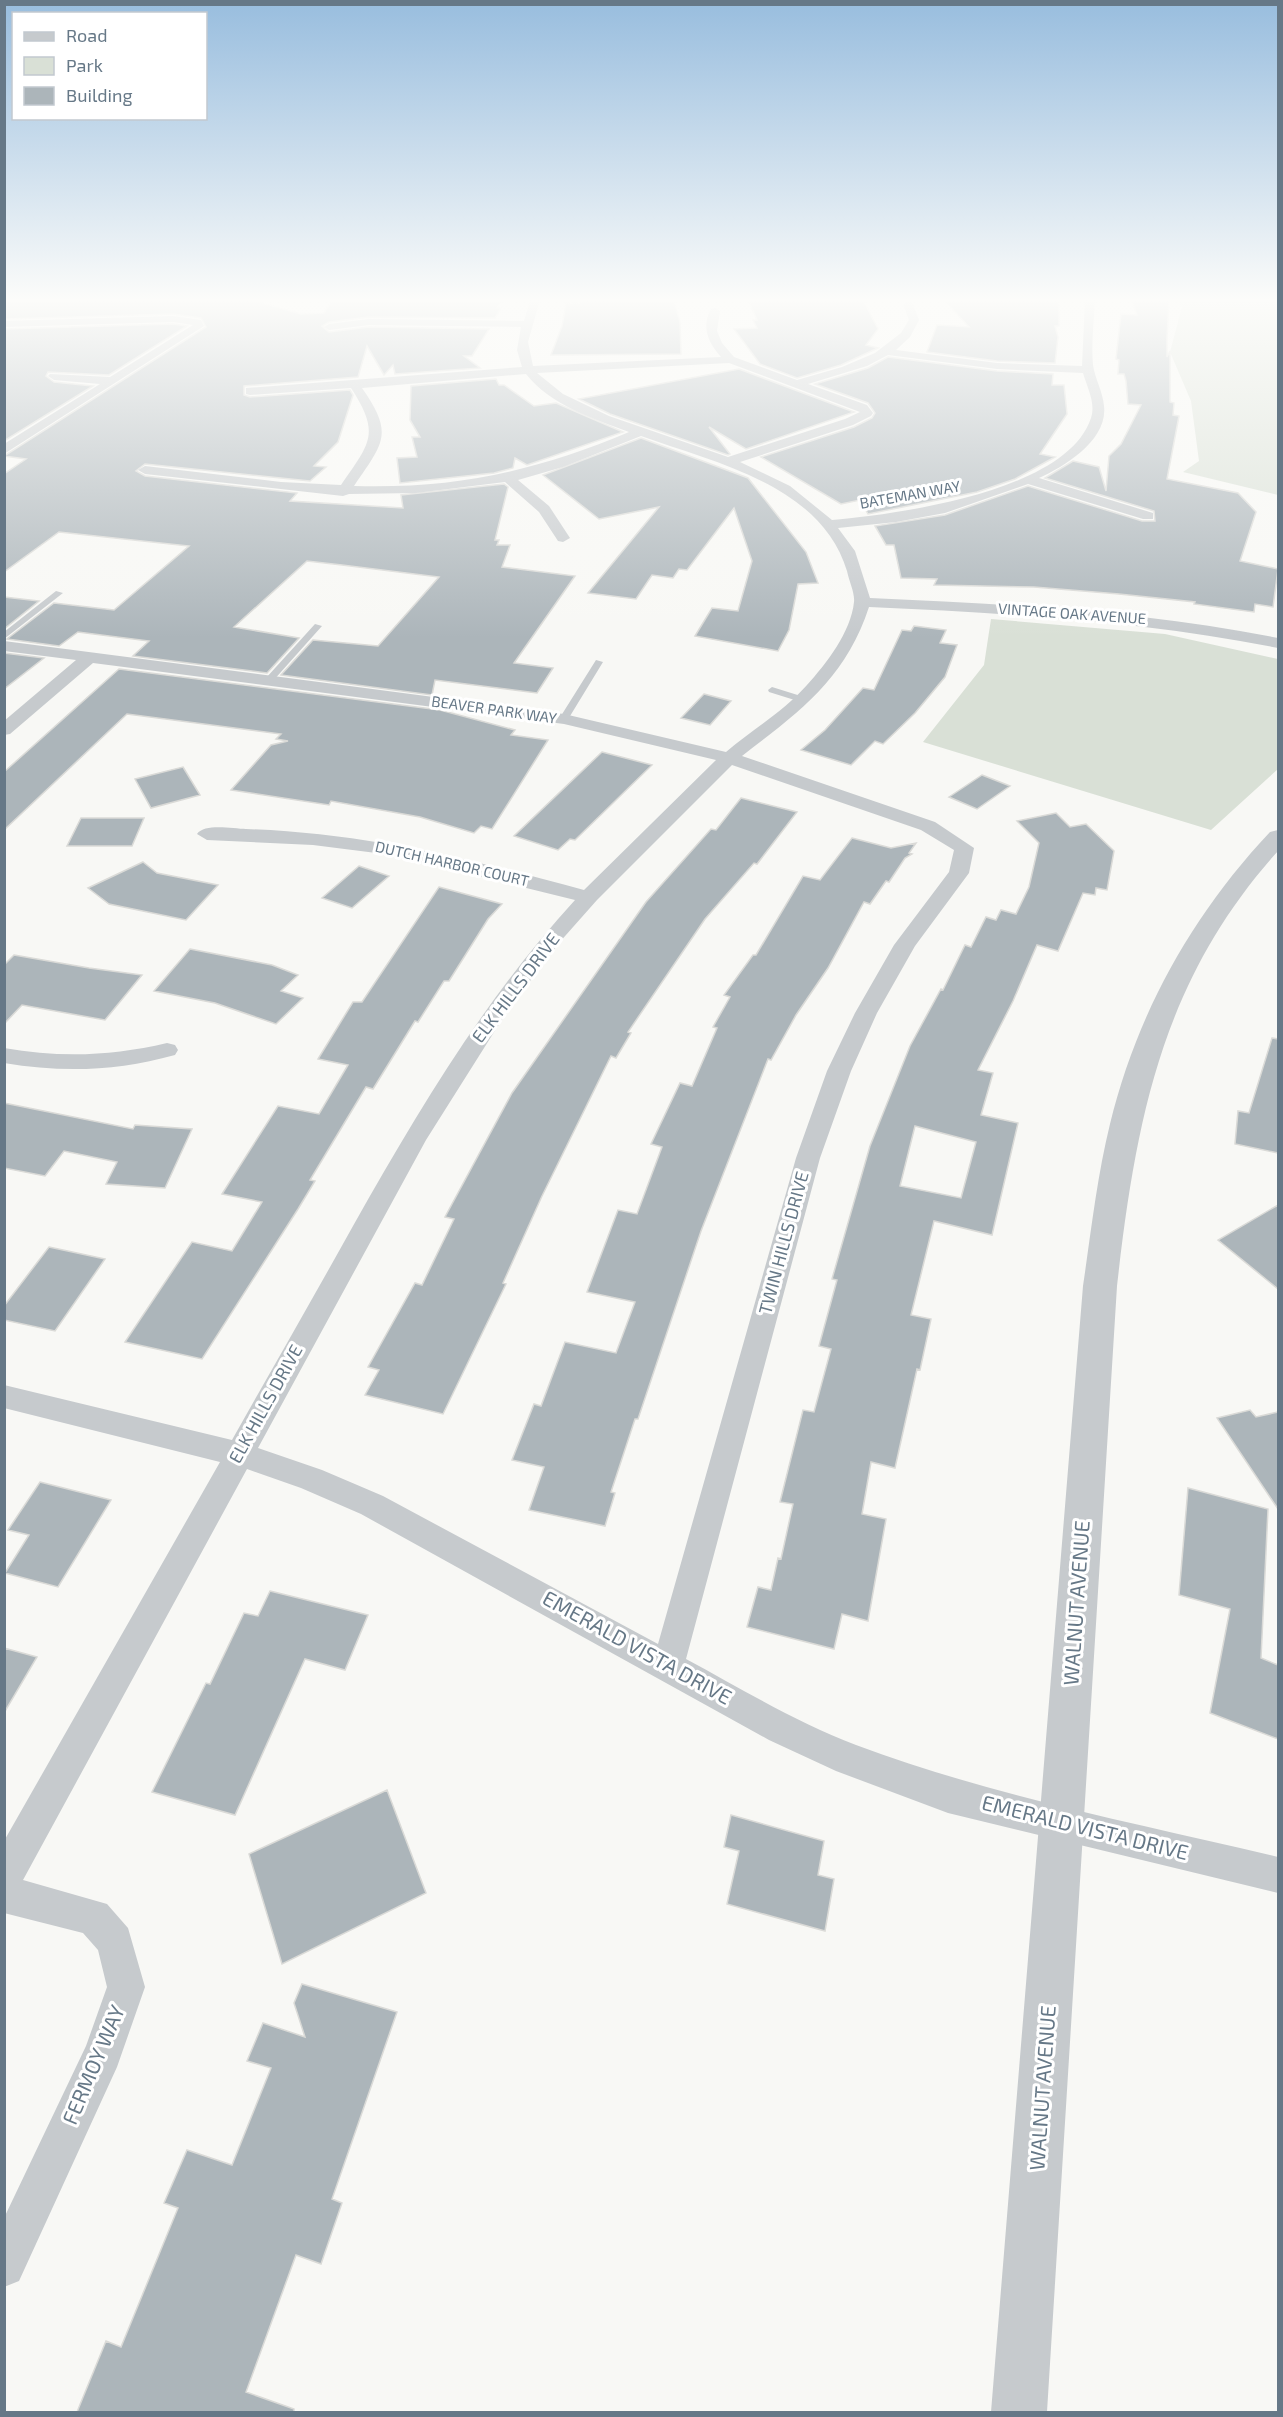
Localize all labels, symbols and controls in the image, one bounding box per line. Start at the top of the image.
legend [12,12,207,120]
text: Road [66,24,107,46]
text: Park [66,54,103,76]
text: Building [66,84,133,106]
street label: BATEMAN WAY [858,476,962,512]
street label: VINTAGE OAK AVENUE [998,599,1147,627]
street label: BEAVER PARK WAY [430,691,558,727]
street label: DUTCH HARBOR COURT [374,837,531,890]
street label: ELK HILLS DRIVE [467,928,564,1047]
street label: TWIN HILLS DRIVE [753,1169,813,1317]
street label: ELK HILLS DRIVE [224,1340,307,1467]
street label: WALNUT AVENUE [1057,1520,1094,1686]
street label: EMERALD VISTA DRIVE [539,1584,737,1709]
street label: EMERALD VISTA DRIVE [979,1789,1191,1864]
street label: FERMOY WAY [56,2001,129,2128]
street label: WALNUT AVENUE [1023,2005,1060,2171]

